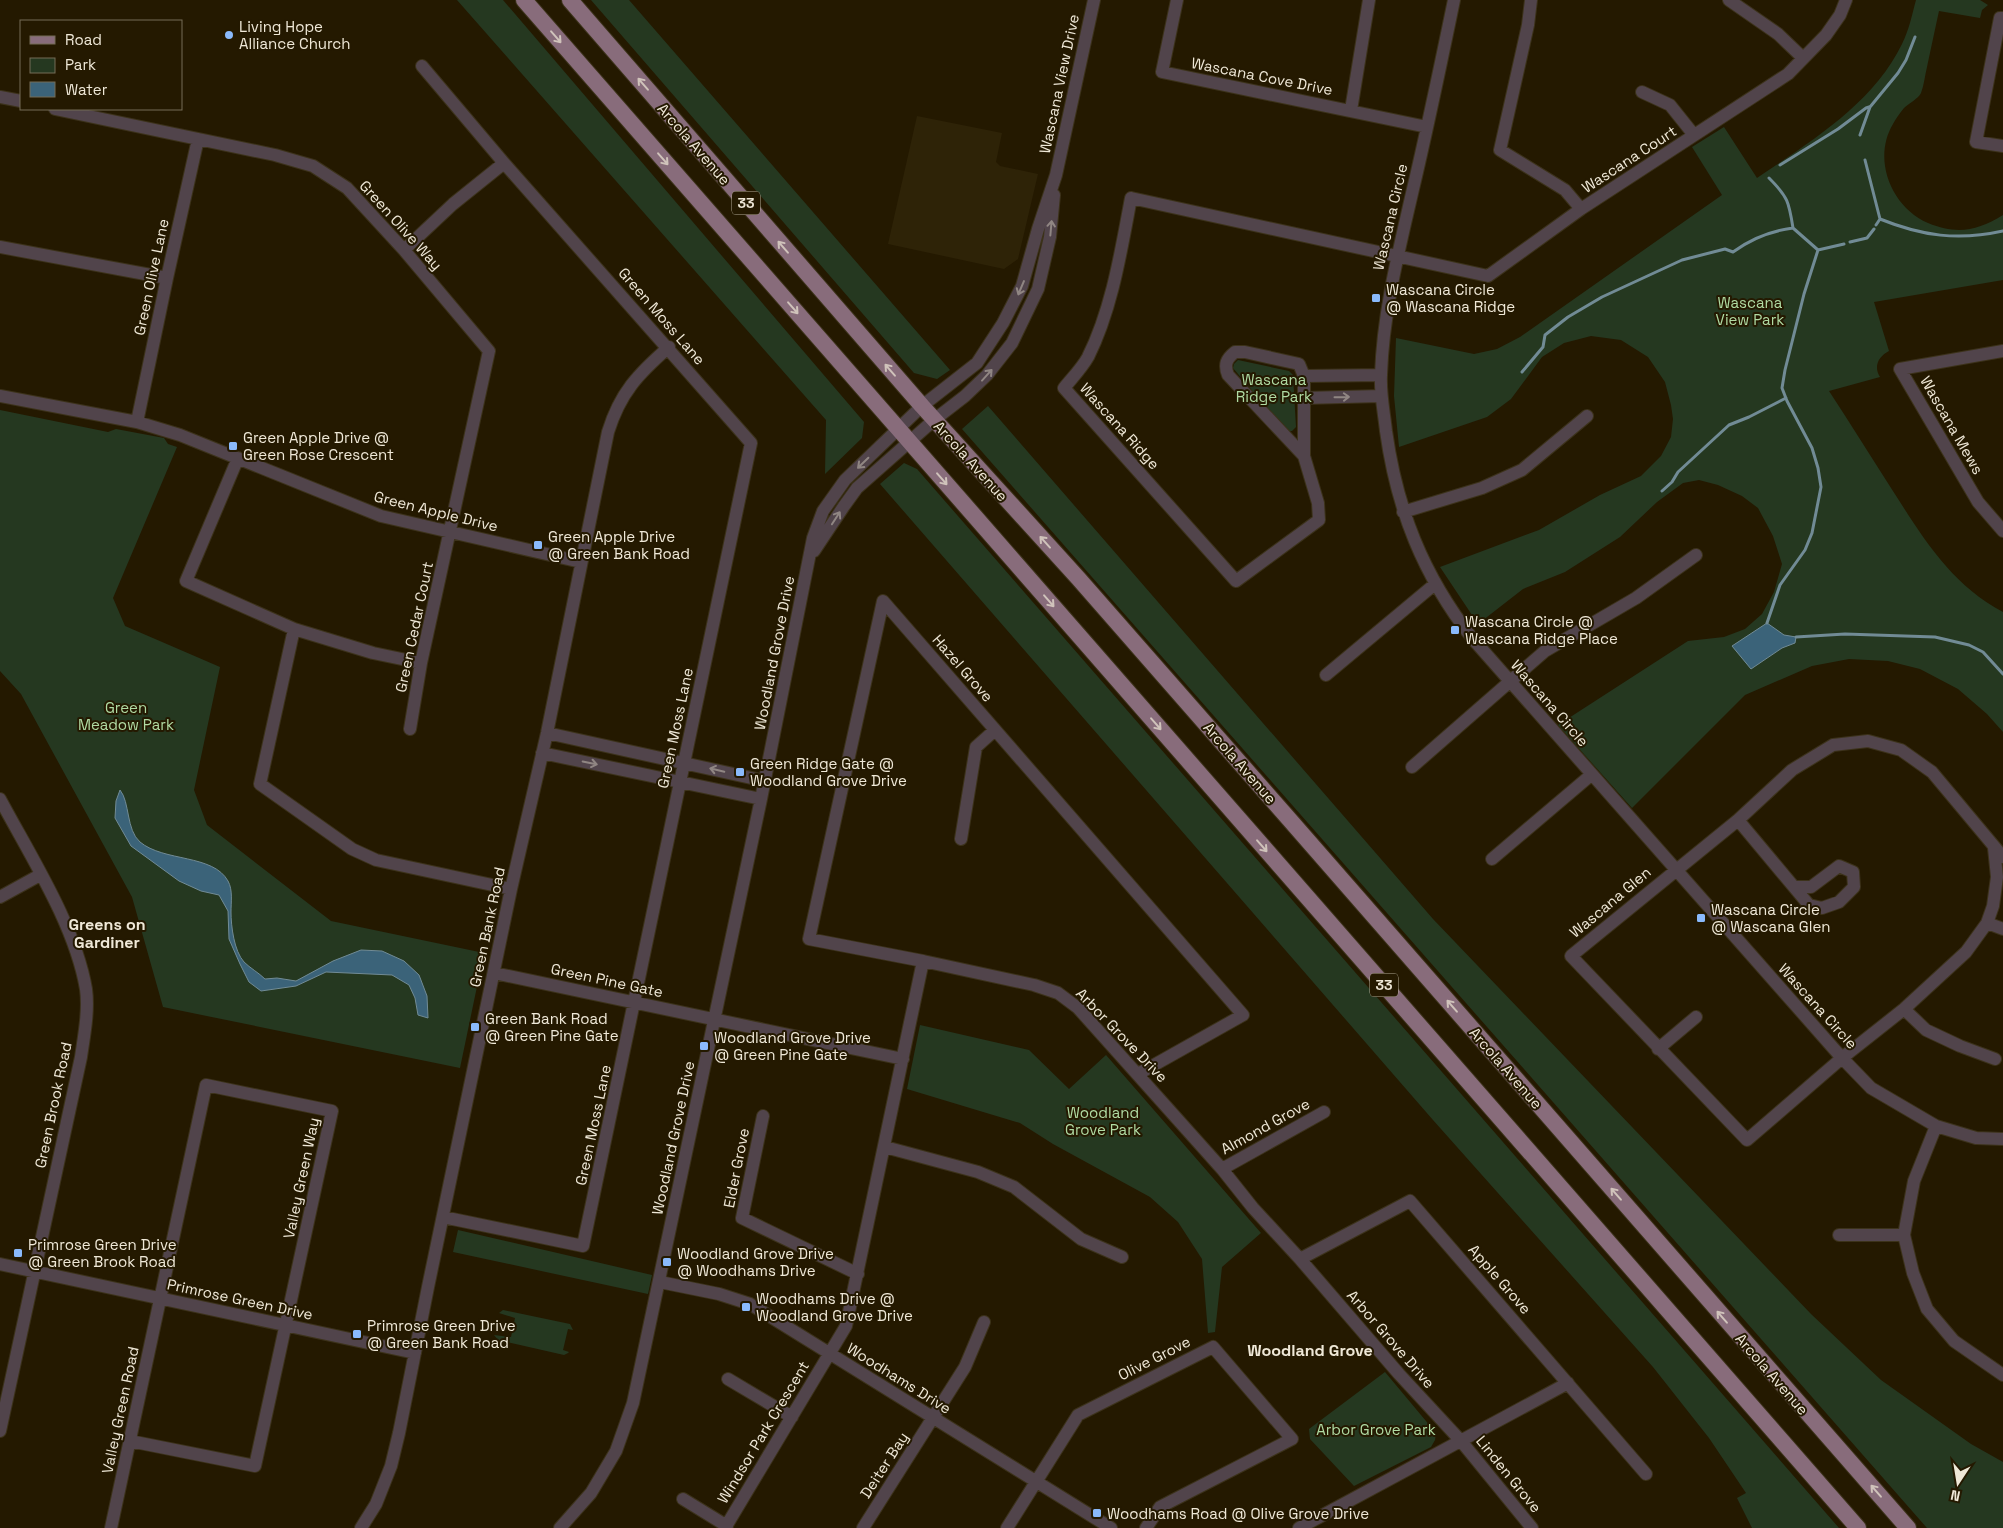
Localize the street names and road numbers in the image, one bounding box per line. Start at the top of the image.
street label: Wascana View Drive [1035,12,1083,155]
street label: Wascana Cove Drive [1190,53,1334,99]
street label: Arcola Avenue [653,99,735,189]
street label: Wascana Court [1578,121,1680,197]
street label: Wascana Circle [1368,162,1412,272]
street label: Green Olive Way [356,176,446,274]
road number: 33 [732,192,760,214]
street label: Green Olive Lane [129,217,173,337]
street label: Green Moss Lane [615,263,710,369]
street label: Wascana Mews [1916,373,1988,478]
street label: Wascana Ridge [1076,379,1164,473]
street label: Arcola Avenue [930,417,1012,505]
street label: Green Apple Drive [372,486,500,536]
street label: Green Cedar Court [391,560,437,694]
street label: Woodland Grove Drive [750,574,798,732]
street label: Hazel Grove [929,630,998,706]
street label: Wascana Circle [1507,656,1593,750]
street label: Green Moss Lane [653,666,697,790]
street label: Arcola Avenue [1199,718,1281,808]
street label: Wascana Glen [1565,862,1655,942]
street label: Green Bank Road [465,865,509,989]
street label: Green Pine Gate [549,959,665,1001]
street label: Wascana Circle [1774,959,1862,1053]
road number: 33 [1370,974,1398,996]
street label: Arbor Grove Drive [1072,984,1172,1086]
street label: Arcola Avenue [1465,1023,1547,1113]
street label: Green Brook Road [30,1040,76,1170]
street label: Woodland Grove Drive [647,1059,699,1217]
street label: Green Moss Lane [571,1063,615,1187]
street label: Almond Grove [1217,1094,1313,1158]
street label: Valley Green Way [279,1116,323,1240]
street label: Elder Grove [719,1126,753,1210]
street label: Apple Grove [1465,1240,1535,1318]
street label: Primrose Green Drive [165,1274,315,1324]
street label: Arbor Grove Drive [1343,1286,1439,1392]
street label: Arcola Avenue [1731,1329,1813,1419]
street label: Olive Grove [1115,1332,1194,1384]
street label: Woodhams Drive [843,1338,955,1418]
street label: Valley Green Road [97,1345,143,1475]
street label: Windsor Park Crescent [713,1357,813,1507]
street label: Deiter Bay [856,1428,912,1502]
street label: Linden Grove [1472,1432,1546,1516]

